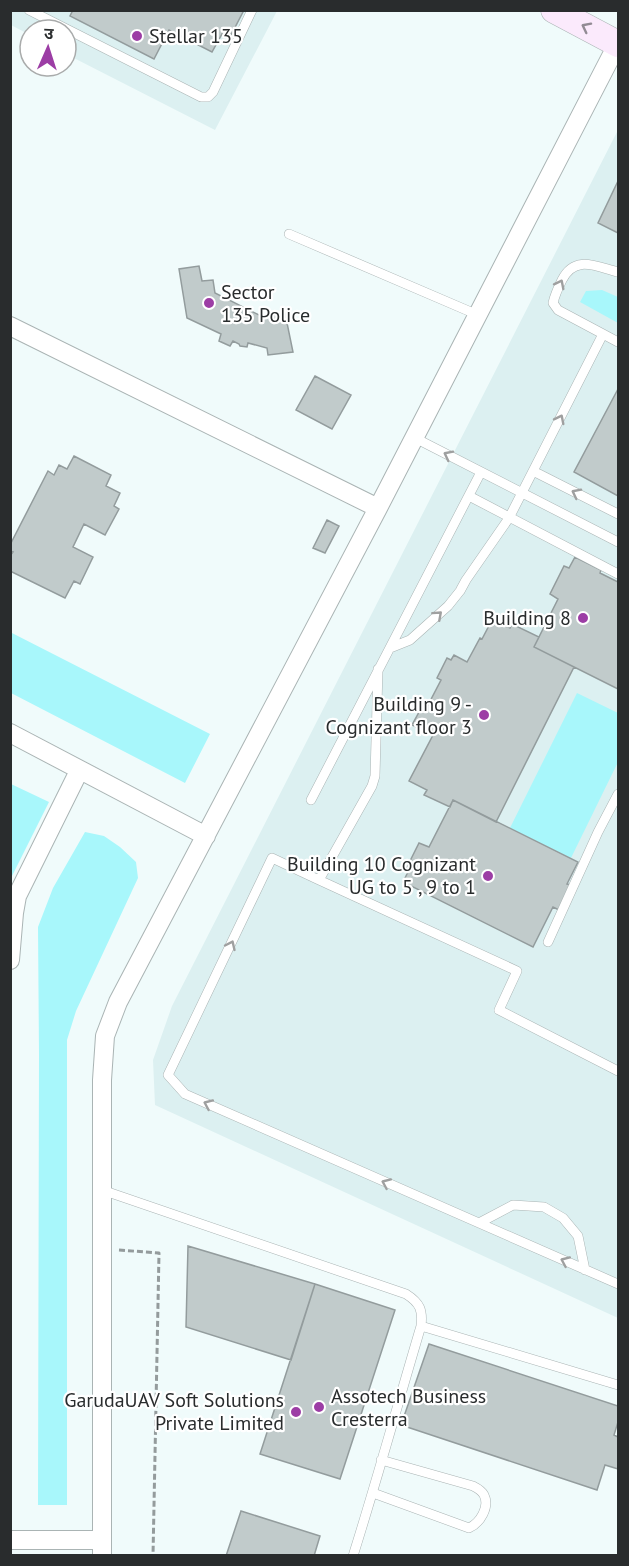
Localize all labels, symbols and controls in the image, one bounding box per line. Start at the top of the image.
north arrow [18,18,78,78]
text: उ [44,23,55,43]
place label: Stellar 135 [149,23,243,49]
one-way arrow [582,23,592,34]
marker: Stellar 135 [130,29,144,43]
place label: Sector 135 Police [221,279,310,328]
one-way arrow [552,279,564,290]
marker: Sector 135 Police [202,296,216,310]
one-way arrow [552,414,564,425]
one-way arrow [444,451,454,462]
one-way arrow [571,488,582,500]
place label: Building 8 [483,605,571,631]
one-way arrow [431,611,442,622]
marker: Building 8 [576,611,590,625]
place label: Building 9 - Cognizant floor 3 [325,691,472,740]
marker: Building 9 - Cognizant floor 3 [477,708,491,722]
place label: Building 10 Cognizant UG to 5 , 9 to 1 [287,851,476,900]
marker: Building 10 Cognizant UG to 5 , 9 to 1 [481,869,495,883]
one-way arrow [223,940,235,951]
one-way arrow [203,1099,214,1111]
one-way arrow [382,1178,393,1190]
one-way arrow [560,1256,571,1268]
place label: Assotech Business Cresterra [331,1383,486,1432]
place label: GarudaUAV Soft Solutions Private Limited [64,1387,284,1436]
marker: Assotech Business Cresterra [312,1400,326,1414]
marker: GarudaUAV Soft Solutions Private Limited [289,1405,303,1419]

